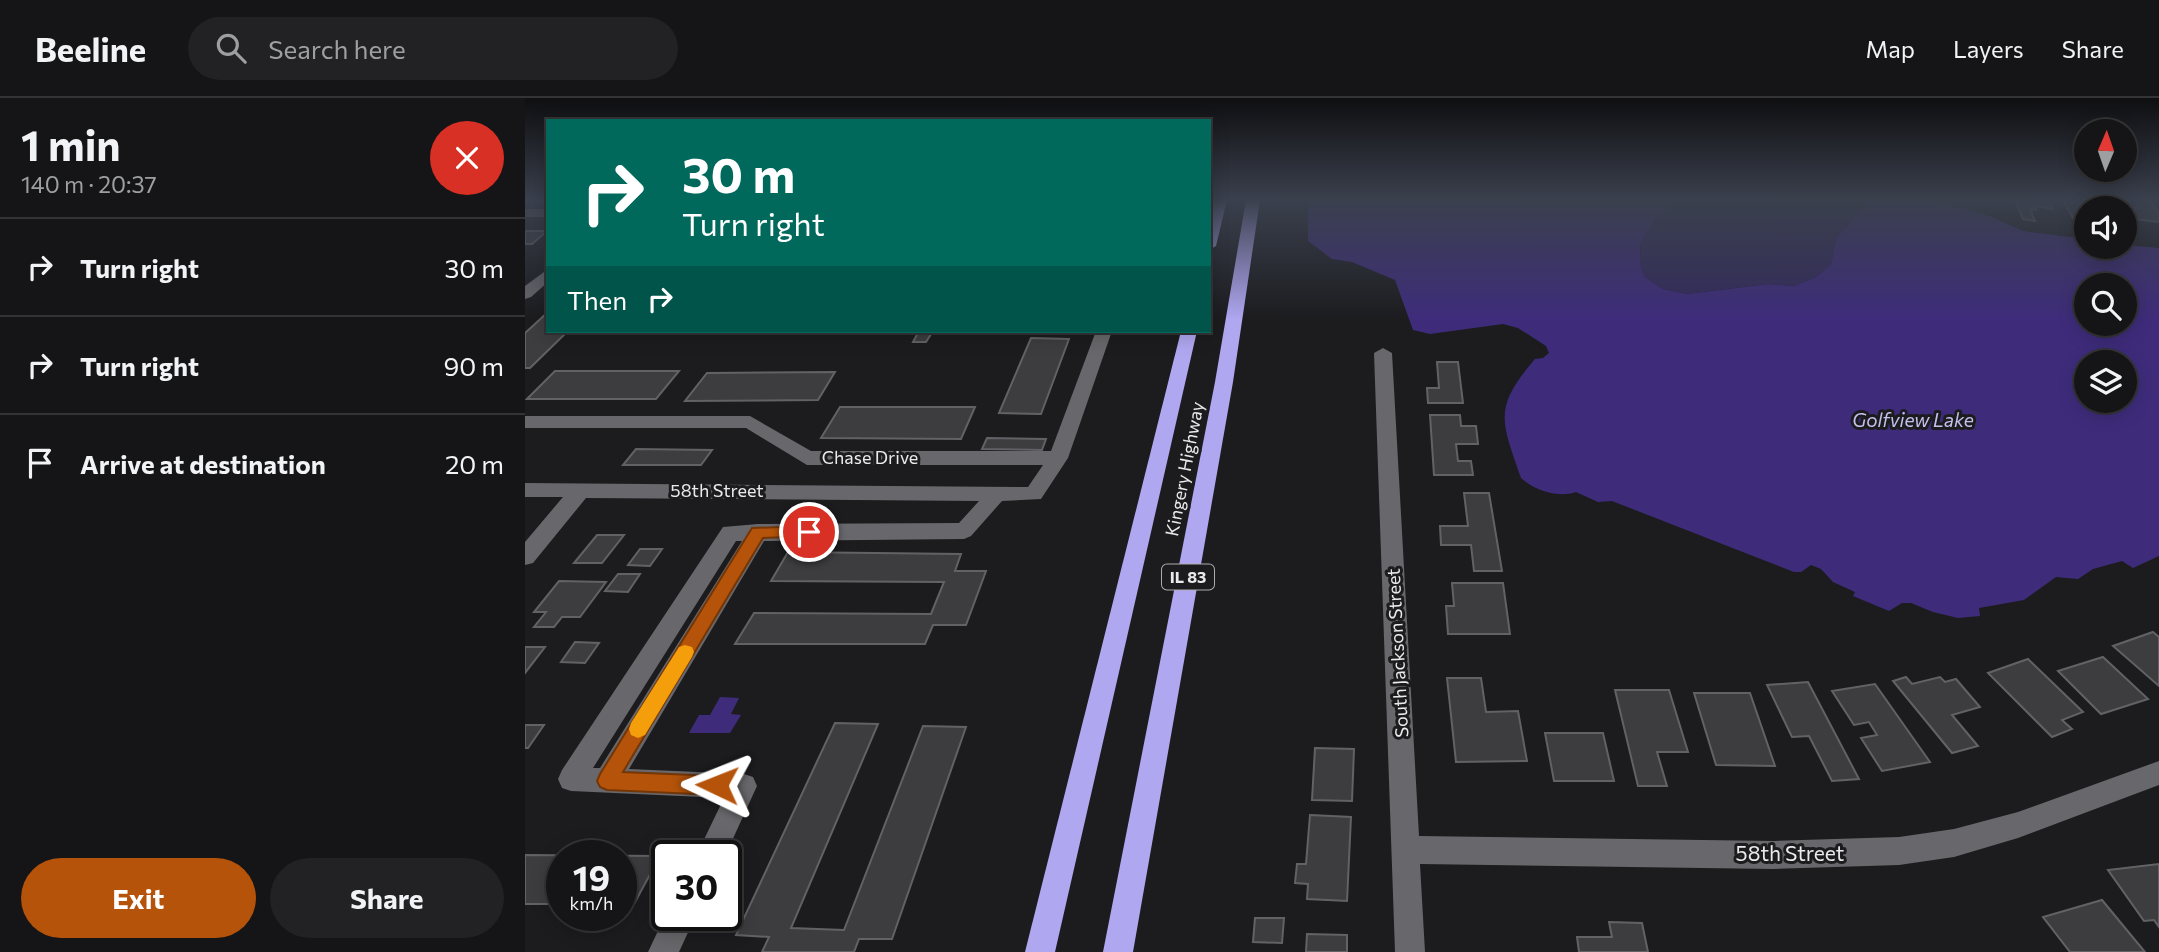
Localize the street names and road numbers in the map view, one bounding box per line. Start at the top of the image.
street label: Kingery Highway [1160,400,1208,538]
street label: Chase Drive [822,446,918,468]
street label: 58th Street [670,479,764,501]
road number: IL 83 [1162,564,1214,590]
street label: South Jackson Street [1382,568,1412,738]
street label: 58th Street [1736,840,1844,865]

